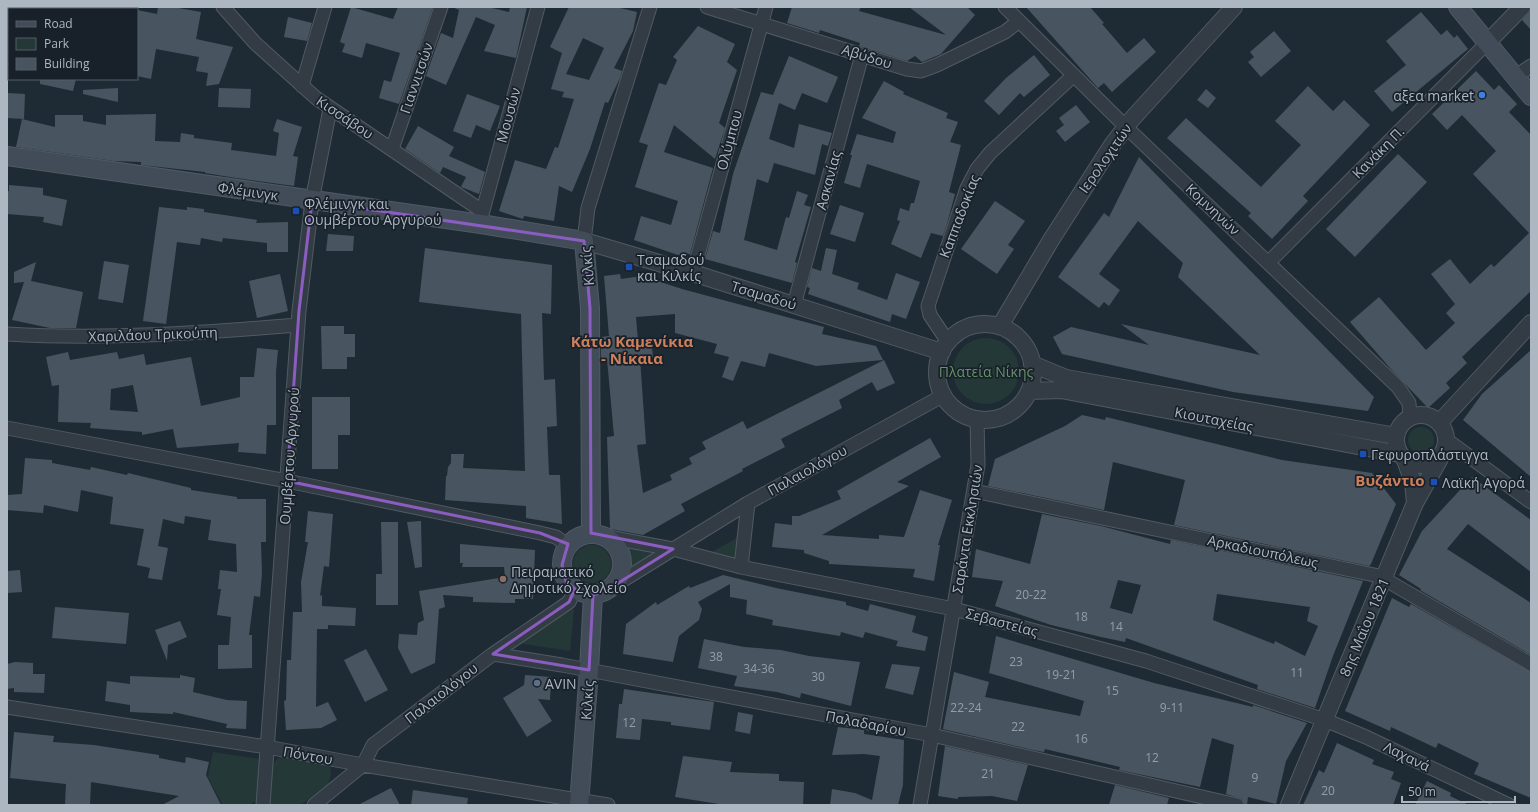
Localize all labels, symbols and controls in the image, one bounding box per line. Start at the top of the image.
legend [8,8,138,80]
text: Road [44,15,73,32]
text: Park [44,35,70,52]
street label: Αβύδου [840,39,894,73]
street label: Γιαννιτσών [395,40,437,116]
text: Building [44,55,90,72]
street label: Μουσών [492,85,524,145]
place label: αξεα market [1393,86,1474,105]
marker: αξεα market [1477,90,1487,100]
street label: Κισσάβου [313,91,377,143]
street label: Ολύμπου [712,108,746,172]
street label: Ιερολοχιτών [1074,119,1136,197]
street label: Κανάκη Π. [1348,122,1408,182]
street label: Ασκανίας [811,148,845,212]
street label: Καππαδοκίας [934,171,984,261]
street label: Φλέμινγκ [217,177,280,205]
street label: Κομνηνών [1182,179,1244,239]
place label: Φλέμινγκ και Ουμβέρτου Αργυρού [304,194,442,229]
marker: Φλέμινγκ και Ουμβέρτου Αργυρού [291,206,301,216]
street label: Κιλκίς [576,245,598,287]
place label: Τσαμαδού και Κιλκίς [637,250,704,285]
marker: Τσαμαδού και Κιλκίς [624,262,634,272]
street label: Τσαμαδού [729,276,799,314]
street label: Χαριλάου Τρικούπη [88,322,218,346]
district label: Κάτω Καμενίκια - Νίκαια [571,331,694,368]
park label: Πλατεία Νίκης [939,362,1033,381]
street label: Ουμβέρτου Αργυρού [275,387,303,525]
street label: Κιουταχείας [1173,402,1255,436]
street label: Παλαιολόγου [764,440,850,500]
place label: Γεφυροπλάστιγγα [1371,445,1489,464]
marker: Γεφυροπλάστιγγα [1358,449,1368,459]
street label: Σαράντα Εκκλησιών [947,463,987,595]
district label: Βυζάντιο [1355,470,1425,490]
place label: Λαϊκή Αγορά [1442,473,1525,492]
marker: Λαϊκή Αγορά [1429,477,1439,487]
street label: Αρκαδιουπόλεως [1206,530,1320,572]
place label: Πειραματικό Δημοτικό Σχολείο [511,562,627,597]
marker: Πειραματικό Δημοτικό Σχολείο [498,574,508,584]
street label: 8ης Μαΐου 1821 [1335,575,1393,679]
house number: 20-22 [1015,586,1047,603]
street label: Σεβαστείας [964,603,1040,641]
house number: 18 [1074,608,1088,625]
house number: 14 [1109,618,1123,635]
house number: 38 [709,648,723,665]
house number: 23 [1009,653,1023,670]
street label: Παλαιολόγου [400,658,482,728]
house number: 34-36 [743,660,775,677]
house number: 11 [1290,664,1304,681]
house number: 19-21 [1045,666,1077,683]
house number: 30 [811,668,825,685]
place label: AVIN [545,674,577,693]
marker: AVIN [532,678,542,688]
street label: Κιλκίς [576,679,598,720]
house number: 15 [1105,682,1119,699]
house number: 22-24 [950,699,982,716]
house number: 9-11 [1160,699,1184,716]
street label: Παλαδαρίου [824,706,908,740]
house number: 12 [622,714,636,731]
house number: 22 [1011,718,1025,735]
house number: 16 [1074,730,1088,747]
street label: Λαχανά [1381,737,1434,776]
street label: Πόντου [282,741,334,769]
house number: 12 [1145,749,1159,766]
house number: 21 [981,765,995,782]
house number: 9 [1252,769,1259,786]
scale bar [1402,778,1515,804]
house number: 20 [1321,782,1335,799]
text: 50 m [1408,783,1436,800]

